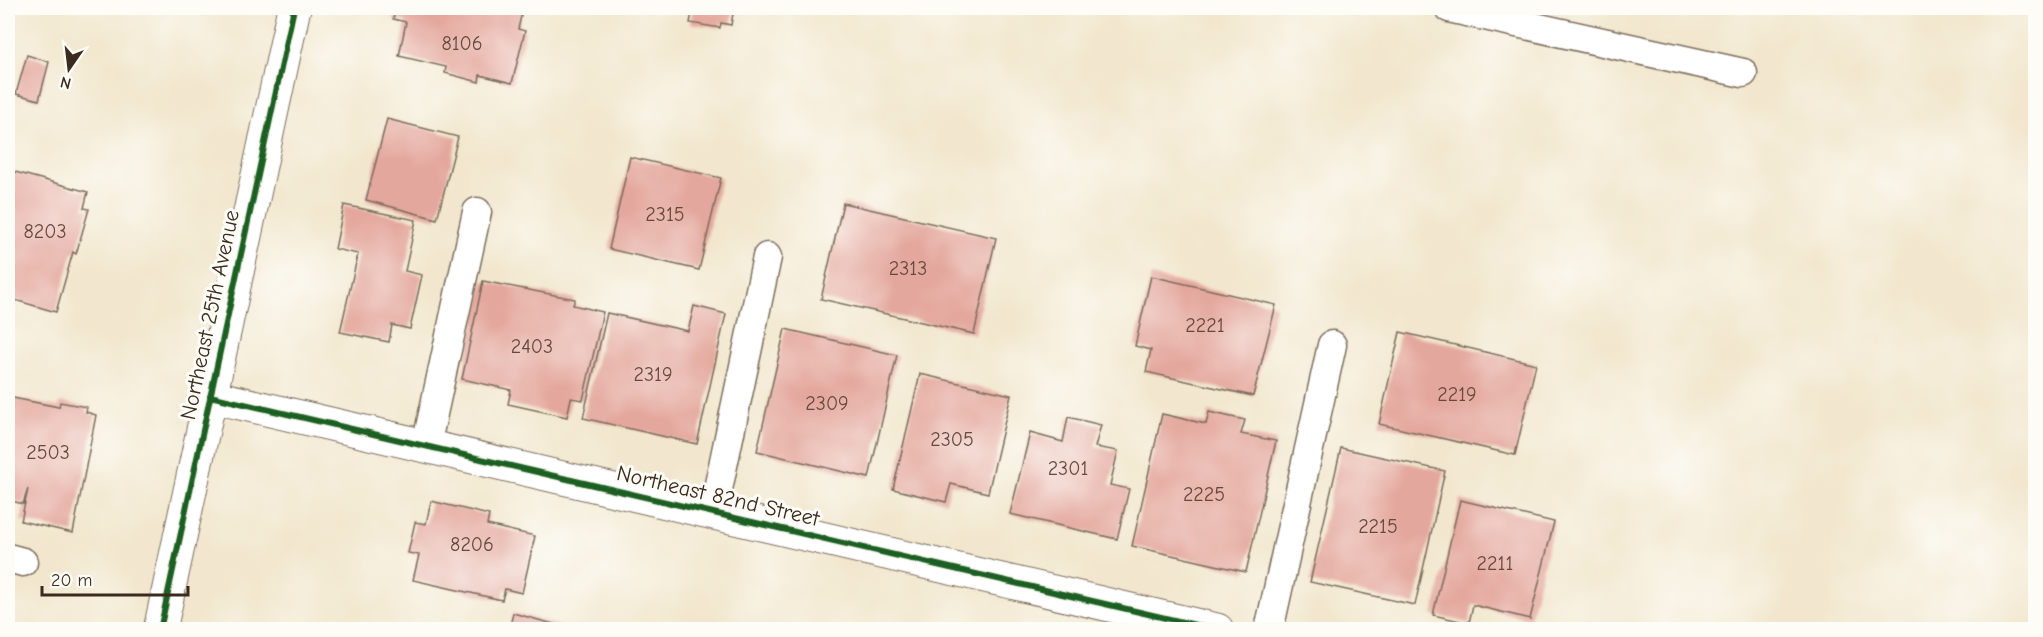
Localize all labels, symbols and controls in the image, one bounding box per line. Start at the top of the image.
house number: 8106 [441,32,483,55]
north arrow [39,39,99,99]
text: N [58,73,73,93]
house number: 2315 [645,203,685,226]
street label: Northeast 25th Avenue [175,208,245,422]
house number: 8203 [23,220,67,243]
house number: 2313 [889,257,927,280]
house number: 2221 [1185,314,1225,337]
house number: 2403 [511,335,553,358]
house number: 2319 [633,363,673,386]
house number: 2219 [1437,383,1477,406]
house number: 2309 [805,392,849,415]
house number: 2305 [930,428,974,451]
house number: 2503 [26,441,70,464]
house number: 2301 [1048,457,1088,480]
street label: Northeast 82nd Street [614,460,823,532]
house number: 2225 [1183,483,1225,506]
house number: 2215 [1358,515,1398,538]
house number: 8206 [450,533,494,556]
house number: 2211 [1477,552,1513,575]
scale bar [42,559,188,597]
text: 20 m [51,570,92,591]

